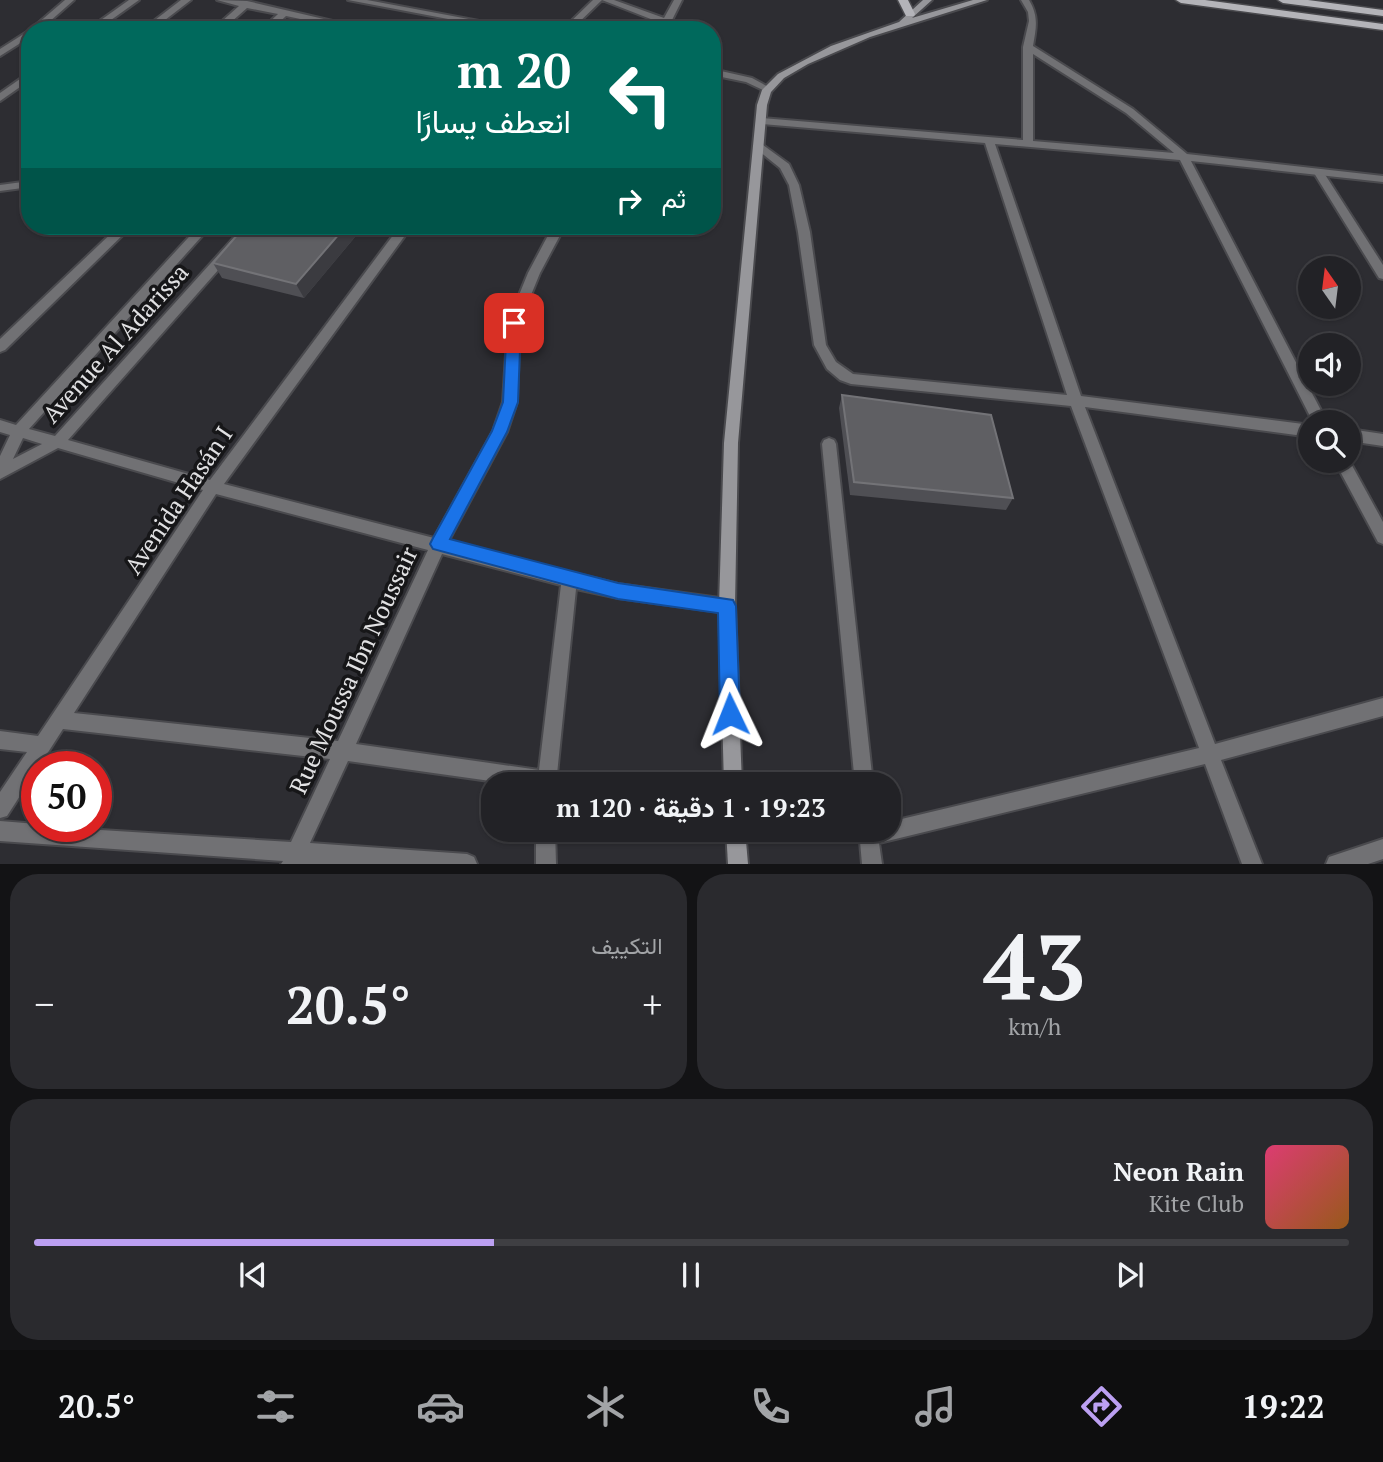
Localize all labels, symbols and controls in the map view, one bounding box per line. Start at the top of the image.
text: 20 m [457,37,571,102]
icon: left [595,49,686,140]
text: انعطف يسارًا [415,100,571,142]
text: ثم [662,181,686,215]
icon: right [610,182,648,220]
street label: Avenue Al Adarissa [35,256,195,430]
north arrow [1298,256,1362,318]
map controls [1298,256,1361,473]
pin [484,293,544,353]
icon: arrive [495,304,533,342]
button: sound [1298,333,1361,396]
button: search [1298,410,1361,473]
street label: Avenida Hasán I [117,420,239,580]
street label: Rue Moussa Ibn Noussair [282,541,425,799]
position arrow [693,677,767,751]
speed limit sign: 50 [21,751,112,842]
text: 19:23 · 1 دقيقة · 120 m [556,790,826,824]
text: 43 [983,905,1086,1026]
text: التكييف [591,930,663,961]
text: 20.5° [286,970,411,1039]
text: − [34,979,54,1029]
text: + [642,979,662,1029]
text: km/h [1008,1011,1061,1042]
text: Neon Rain [1113,1154,1244,1188]
text: Kite Club [1149,1188,1244,1219]
icon: previous [234,1256,272,1294]
icon: pause [672,1256,710,1294]
icon: next [1111,1256,1149,1294]
icon: filters [251,1382,300,1431]
icon: car [416,1382,465,1431]
icon: climate [581,1382,630,1431]
icon: phone [746,1382,795,1431]
icon: music [911,1382,960,1431]
icon: directions [1077,1382,1126,1431]
text: 20.5° [58,1385,135,1427]
text: 19:22 [1242,1385,1325,1427]

